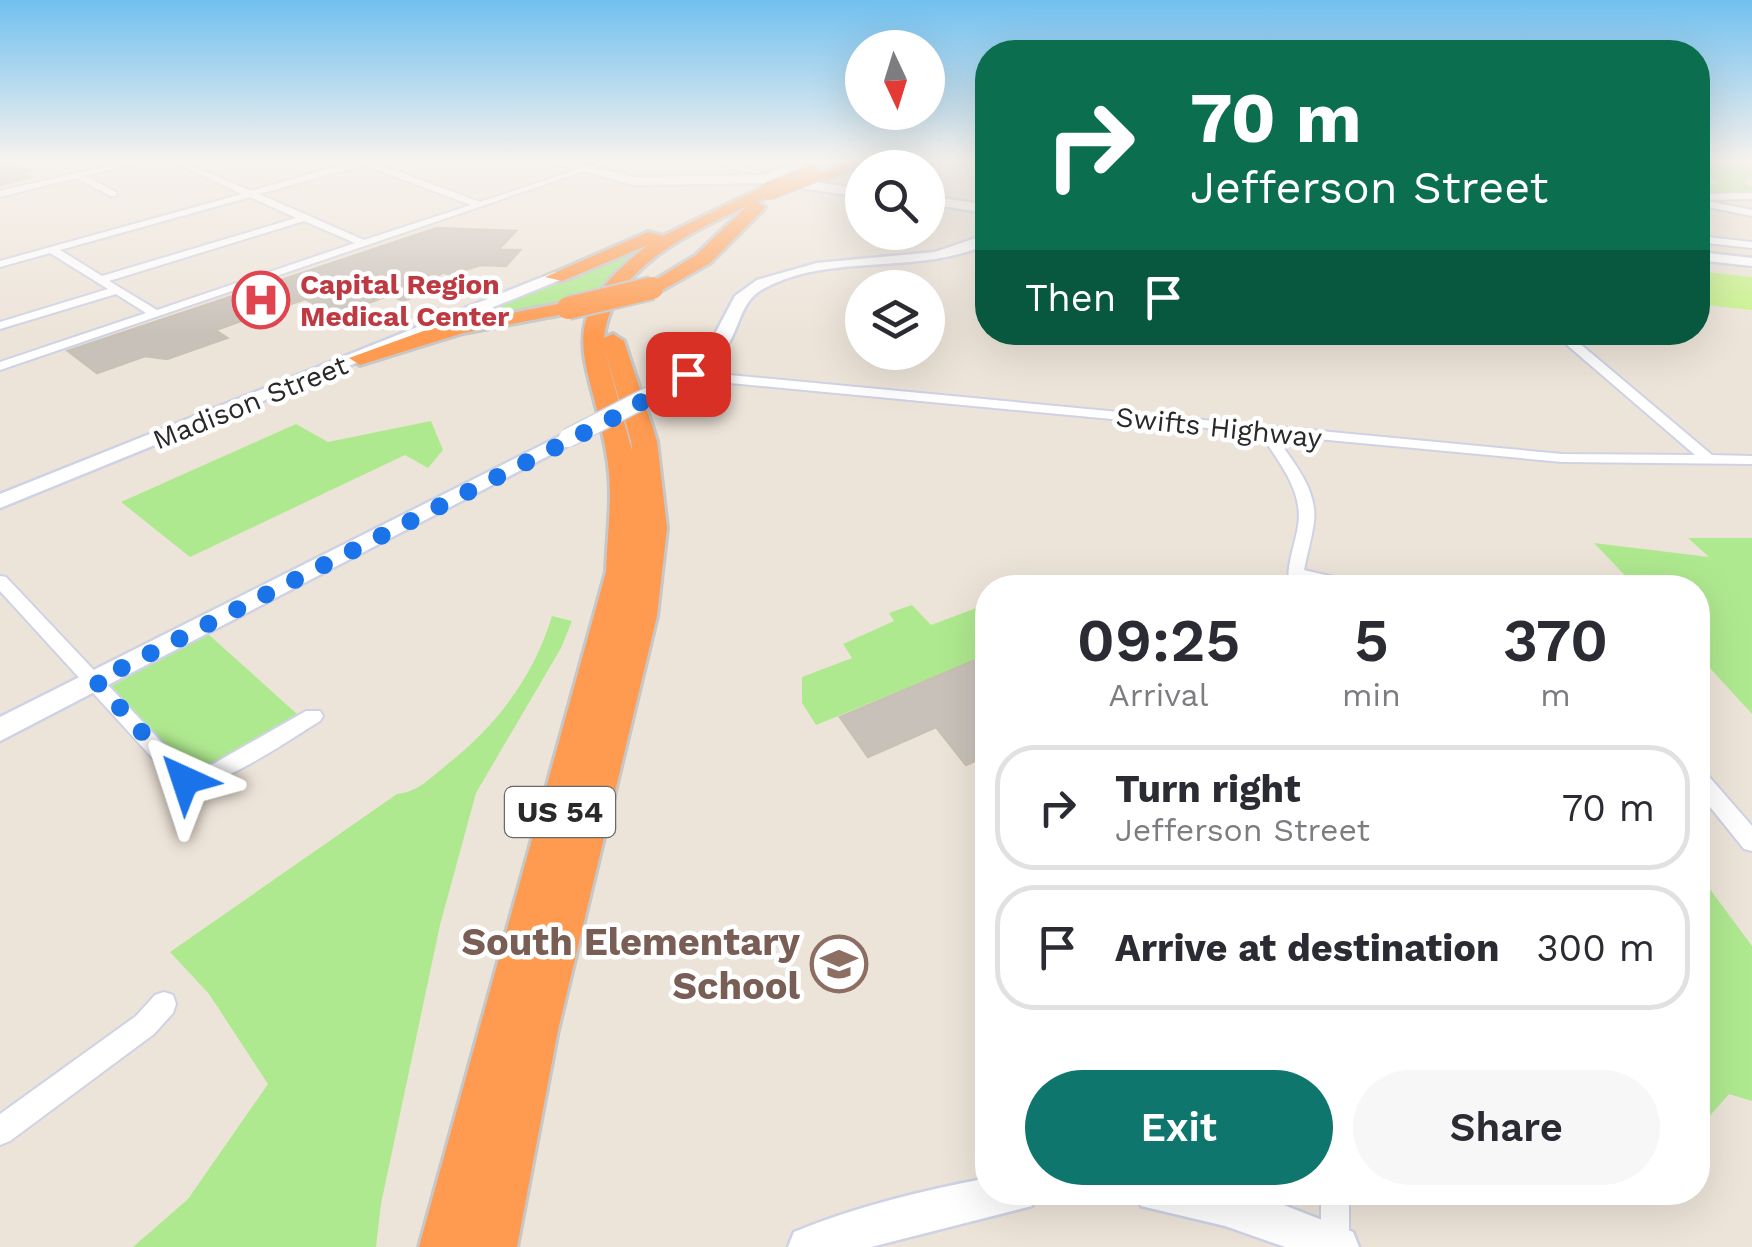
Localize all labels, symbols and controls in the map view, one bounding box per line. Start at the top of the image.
north arrow [845,30,945,130]
map controls [845,30,945,370]
text: 70 m [1190,77,1362,159]
icon: right [1025,80,1155,210]
button: search [845,150,945,250]
text: Jefferson Street [1190,161,1548,214]
place label: Capital Region Medical Center [300,268,509,333]
hospital icon: Capital Region Medical Center [231,270,291,330]
button: layers [845,270,945,370]
icon: arrive [1136,270,1191,325]
text: Then [1025,276,1116,320]
pin [646,332,731,417]
icon: arrive [661,347,716,402]
street label: Madison Street [148,348,353,457]
street label: Swifts Highway [1114,400,1324,455]
text: 09:25 [1077,605,1240,676]
text: 5 [1354,605,1389,676]
text: 370 [1503,605,1608,676]
text: Arrival [1109,676,1208,714]
text: min [1342,676,1401,714]
text: m [1540,676,1571,714]
position arrow [133,728,237,832]
text: Turn right [1115,767,1301,811]
icon: right [1030,780,1085,835]
text: 70 m [1562,786,1655,830]
road number: US 54 [505,787,615,837]
text: Jefferson Street [1115,811,1370,849]
place label: South Elementary School [461,920,801,1008]
icon: arrive [1030,920,1085,975]
text: Arrive at destination [1115,926,1500,970]
text: 300 m [1536,926,1655,970]
school or university icon: South Elementary School [809,934,869,994]
button: Exit [1025,1070,1333,1185]
button: Share [1353,1070,1660,1185]

